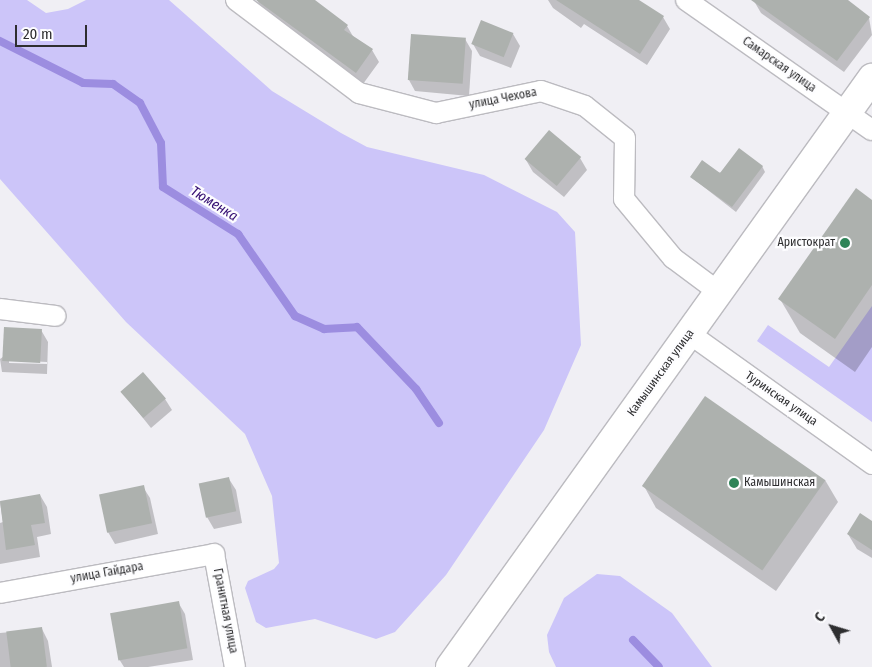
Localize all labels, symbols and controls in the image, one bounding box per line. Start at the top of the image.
scale bar [18,15,90,47]
text: 20 m [23,25,53,43]
street label: Самарская улица [739,34,819,96]
street label: улица Чехова [468,85,538,113]
water label: Тюменка [187,183,241,225]
place label: Аристократ [777,236,835,250]
marker: Аристократ [839,237,851,249]
street label: Камышинская улица [625,327,697,419]
street label: Туринская улица [742,369,820,429]
place label: Камышинская [744,476,815,490]
marker: Камышинская [728,477,740,489]
street label: улица Гайдара [70,560,144,586]
street label: Гранитная улица [210,567,240,655]
north arrow [807,602,857,652]
text: С [811,609,829,625]

